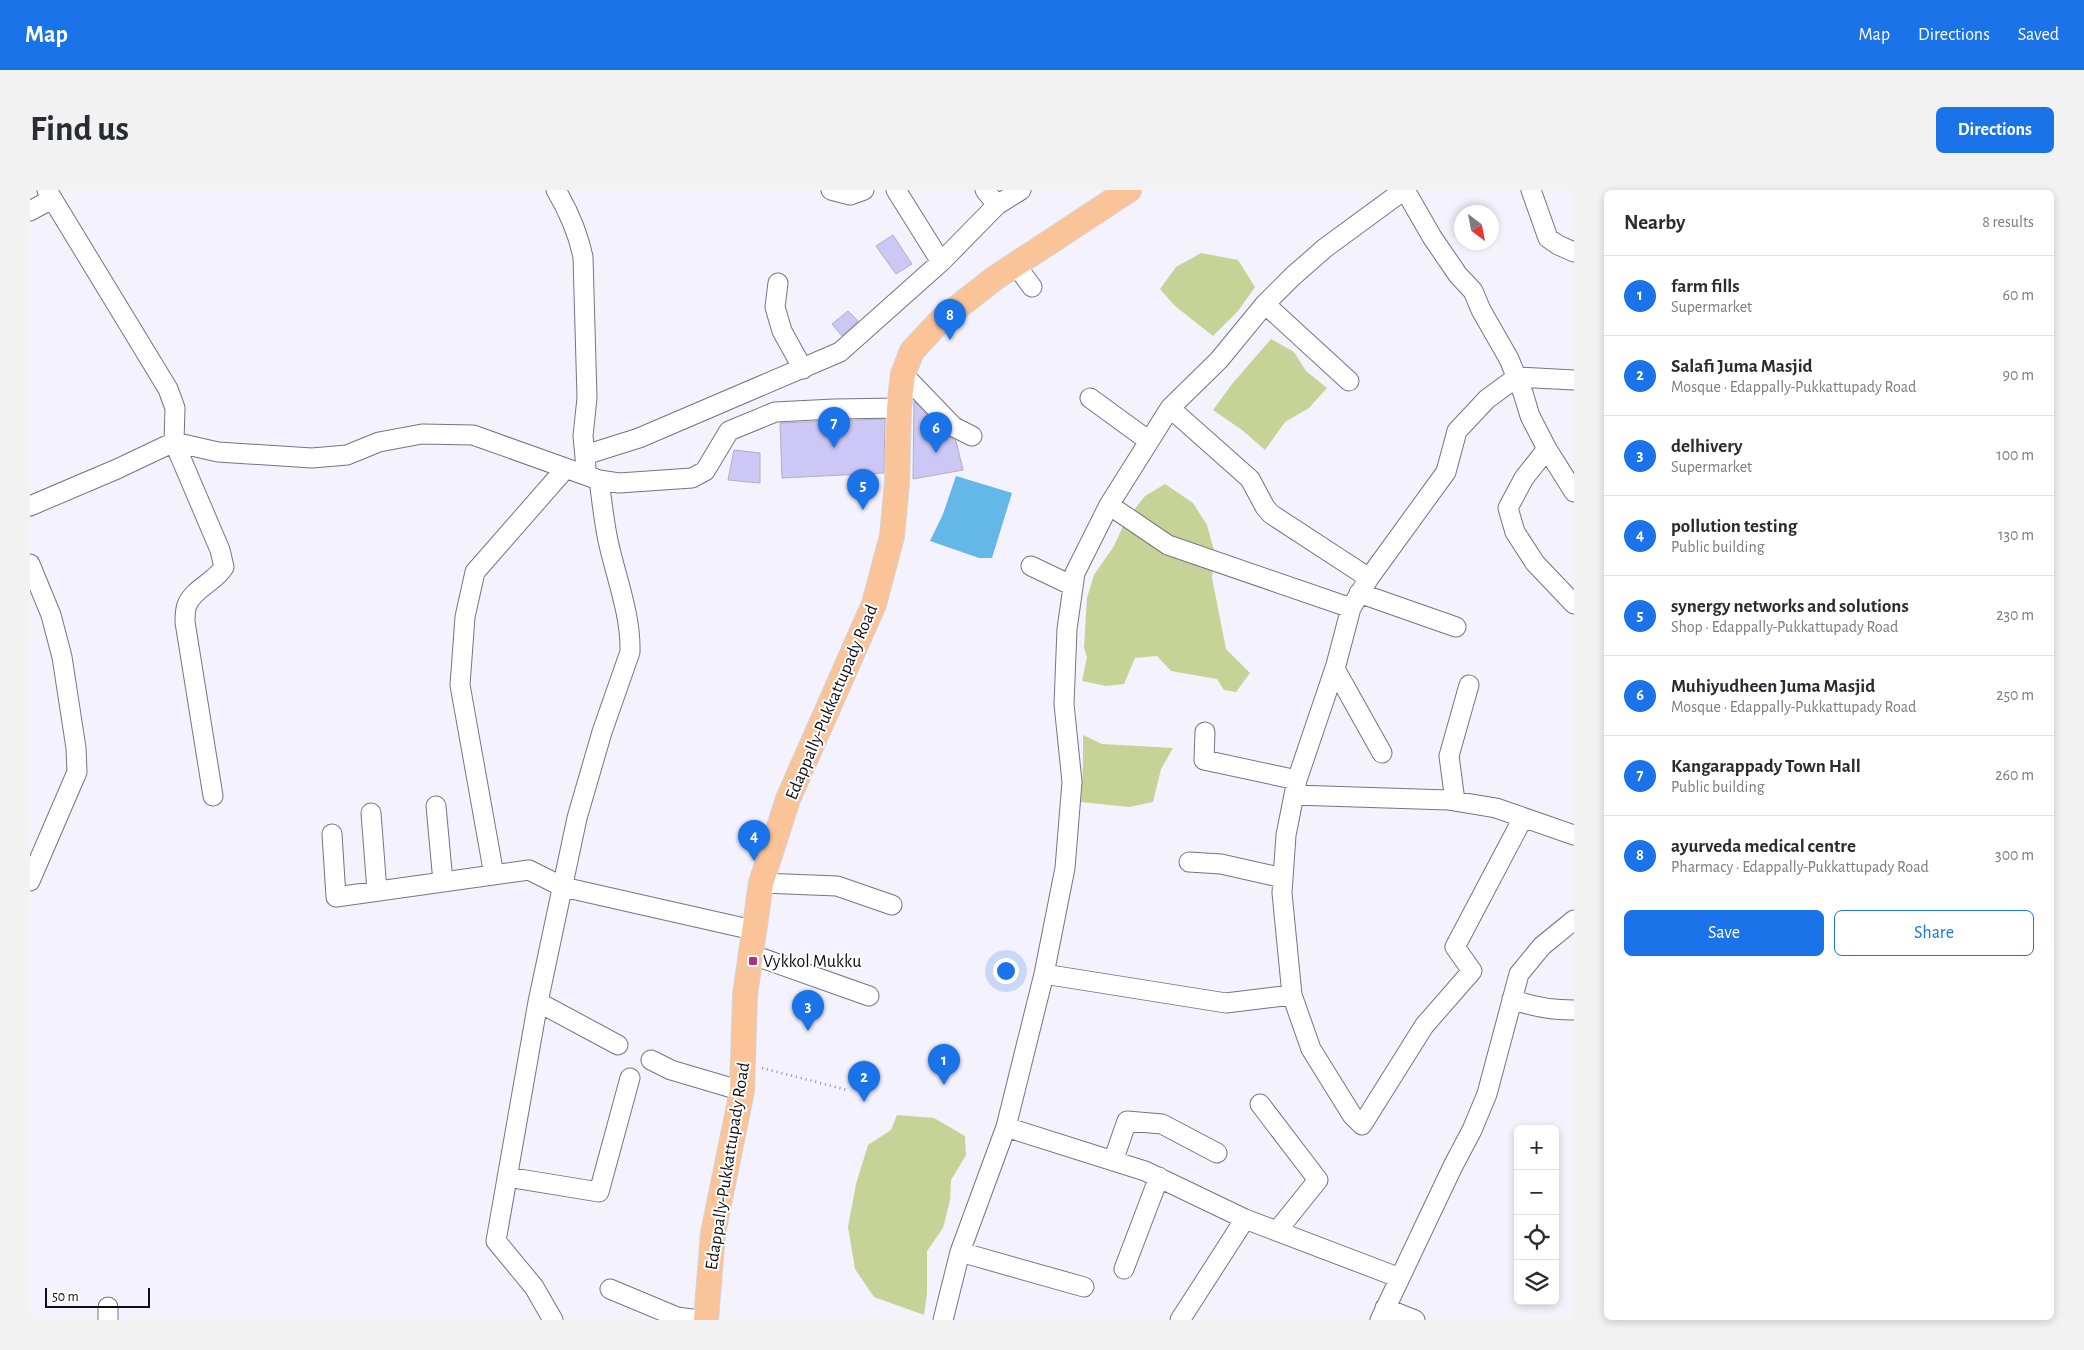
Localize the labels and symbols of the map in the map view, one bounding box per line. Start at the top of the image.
north arrow [1454,205,1499,250]
pin: 8 [934,299,966,340]
pin: 7 [818,407,850,448]
pin: 6 [920,412,952,453]
pin: 5 [847,469,879,510]
street label: Edappally-Pukkattupady Road [783,602,881,803]
pin: 4 [738,820,770,861]
place label: Vykkol Mukku [763,953,861,971]
marker: Vykkol Mukku [747,955,759,967]
your location [993,958,1019,984]
pin: 3 [792,990,824,1031]
pin: 1 [928,1044,960,1085]
street label: Edappally-Pukkattupady Road [703,1061,753,1271]
pin: 2 [848,1061,880,1102]
scale bar [45,1285,150,1308]

